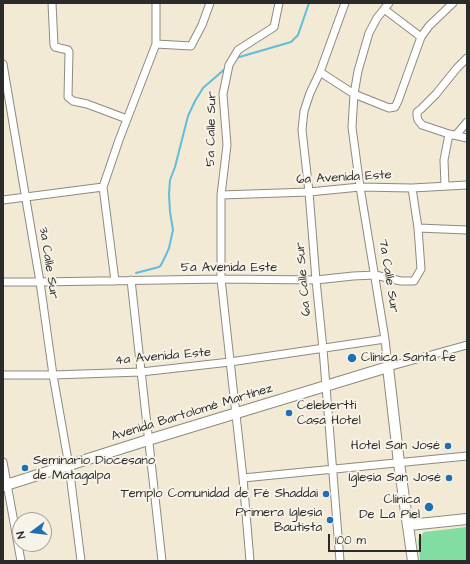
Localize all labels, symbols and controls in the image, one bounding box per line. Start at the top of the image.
street label: 5a Calle Sur [204,91,220,167]
street label: 6a Avenida Este [296,168,392,188]
street label: 3a Calle Sur [35,226,61,300]
street label: 7a Calle Sur [375,238,401,314]
street label: 6a Calle Sur [293,241,315,317]
street label: 5a Avenida Este [181,260,277,276]
street label: 4a Avenida Este [114,345,212,369]
place label: Clínica Santa fe [361,350,456,366]
marker: Clínica Santa fe [346,352,358,364]
street label: Avenida Bartolomé Martínez [109,381,275,445]
place label: Celebertti Casa Hotel [297,398,361,429]
marker: Celebertti Casa Hotel [284,408,294,418]
place label: Hotel San José [351,438,440,454]
marker: Hotel San José [443,441,453,451]
place label: Seminario Diocesano de Matagalpa [33,453,155,484]
marker: Seminario Diocesano de Matagalpa [20,463,30,473]
place label: Iglesia San José [349,470,441,486]
marker: Iglesia San José [444,473,454,483]
place label: Templo Comunidad de Fé Shaddai [121,486,318,502]
marker: Templo Comunidad de Fé Shaddai [321,489,331,499]
place label: Clínica De La Piel [359,492,420,523]
marker: Clínica De La Piel [423,501,435,513]
place label: Primera Iglesia Bautista [236,505,322,536]
north arrow [12,512,52,552]
marker: Primera Iglesia Bautista [325,515,335,525]
scale bar [330,526,423,552]
text: N [13,530,29,540]
text: 100 m [335,532,366,549]

